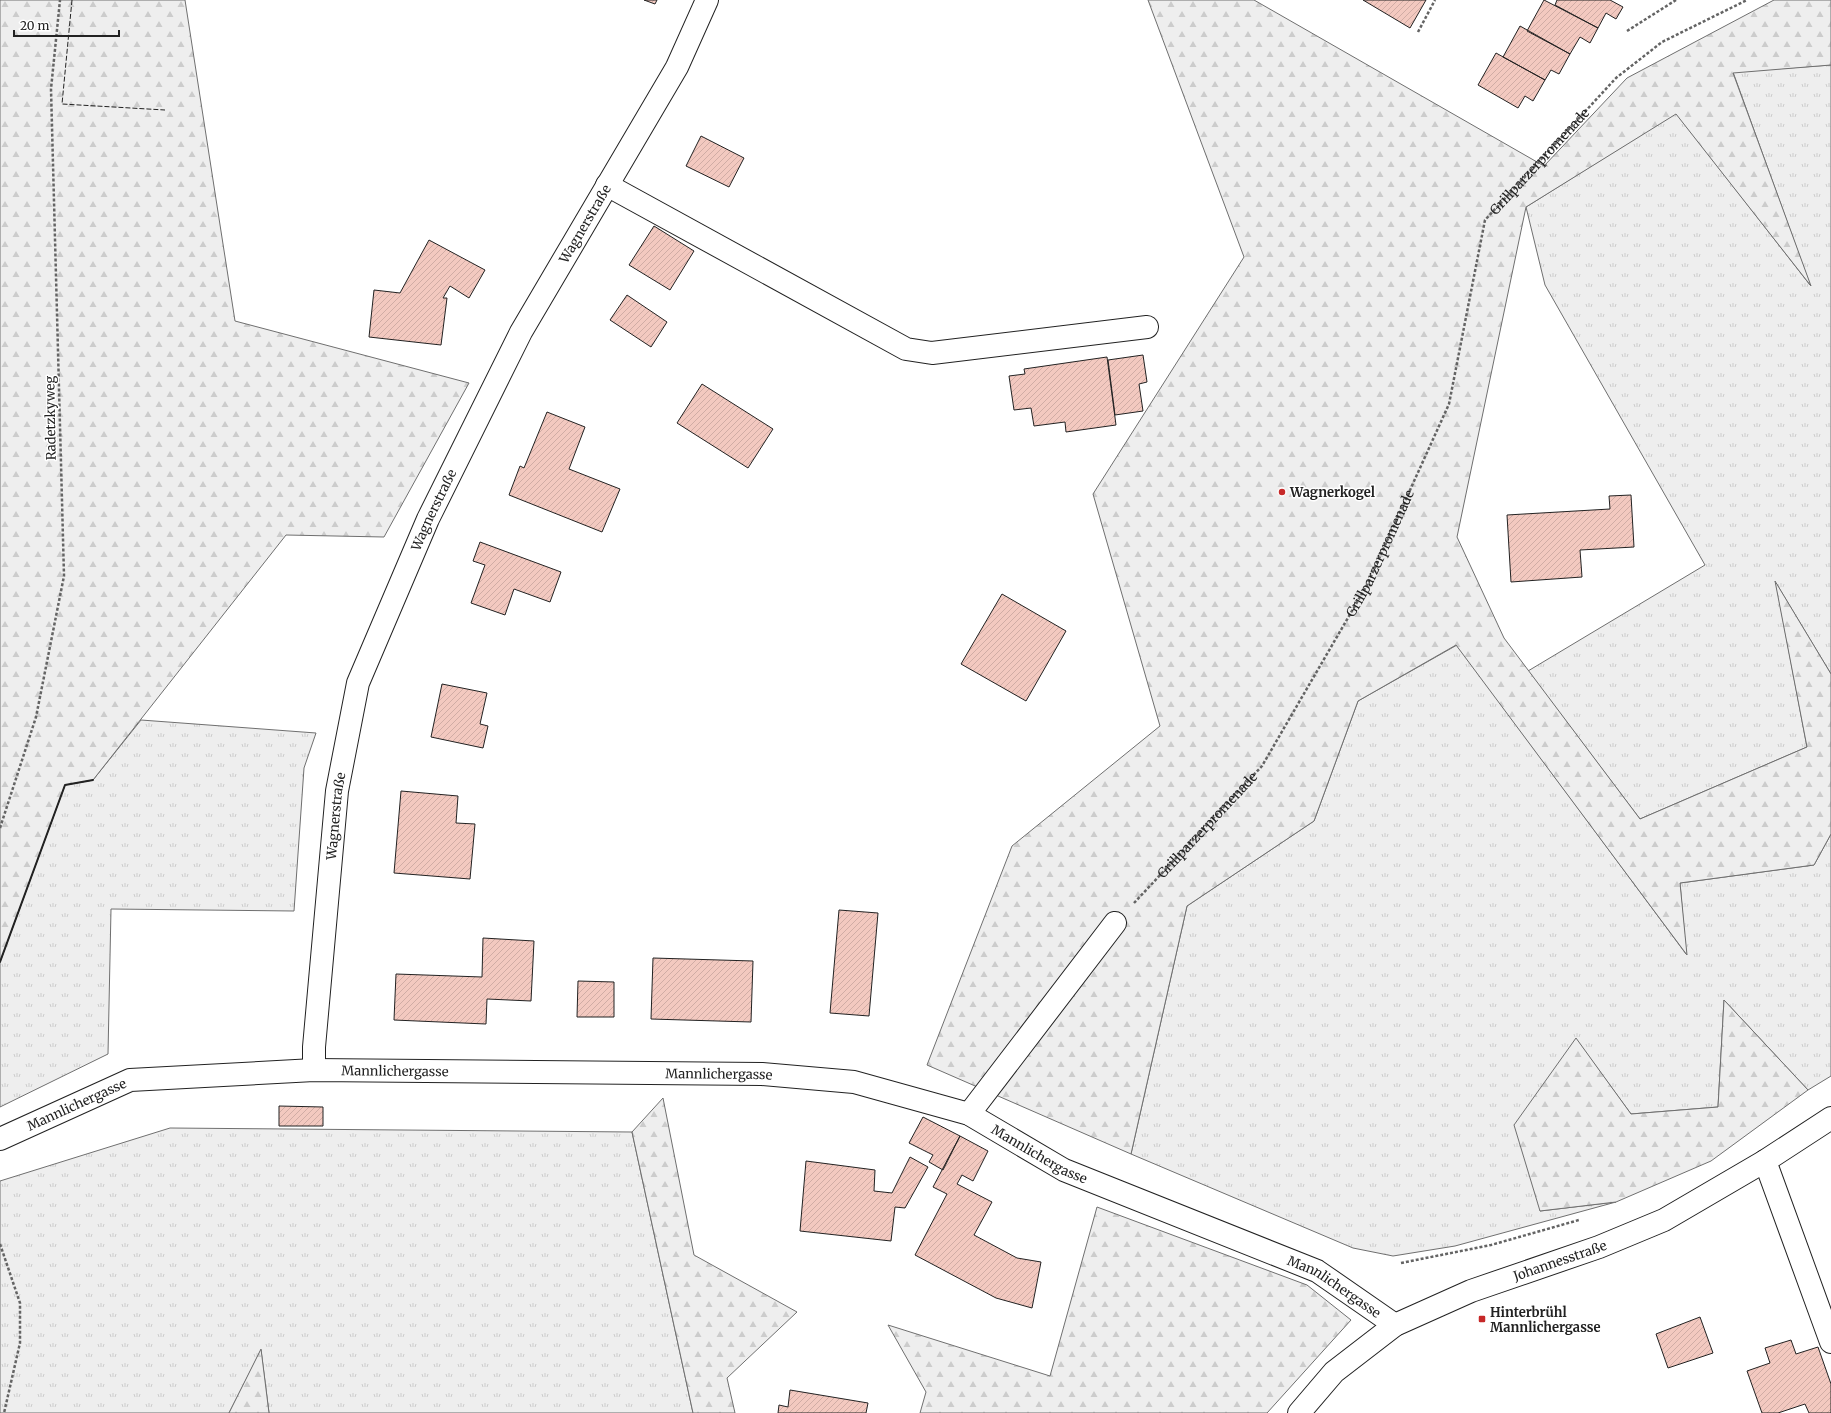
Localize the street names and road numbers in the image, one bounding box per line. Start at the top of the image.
street label: Grillparzerpromenade [1486,104,1593,218]
street label: Wagnerstraße [555,181,615,267]
street label: Radetzkyweg [41,375,60,461]
street label: Wagnerstraße [407,466,461,554]
street label: Grillparzerpromenade [1342,487,1418,620]
street label: Grillparzerpromenade [1154,768,1261,882]
street label: Wagnerstraße [323,771,350,862]
street label: Mannlichergasse [341,1062,449,1080]
street label: Mannlichergasse [665,1065,773,1084]
street label: Mannlichergasse [24,1075,129,1135]
street label: Mannlichergasse [988,1121,1090,1188]
street label: Johannesstraße [1510,1237,1609,1285]
street label: Mannlichergasse [1285,1252,1384,1322]

